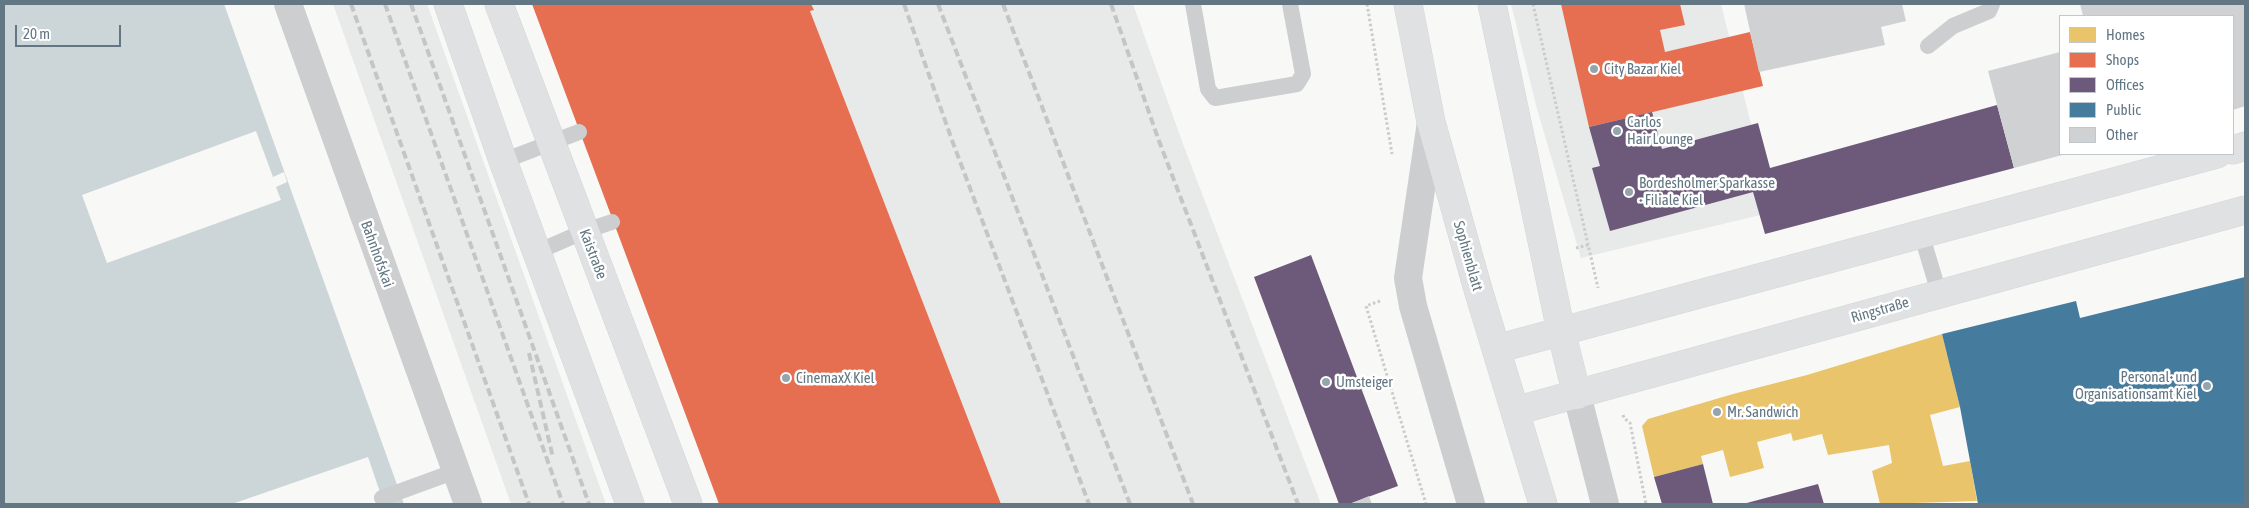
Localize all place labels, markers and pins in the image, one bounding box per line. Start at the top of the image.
place label: City Bazar Kiel [1604,60,1681,78]
marker: City Bazar Kiel [1588,63,1600,75]
place label: Carlos Hair Lounge [1627,113,1693,148]
marker: Carlos Hair Lounge [1611,125,1623,137]
place label: Bordesholmer Sparkasse - Filiale Kiel [1639,174,1775,209]
marker: Bordesholmer Sparkasse - Filiale Kiel [1623,186,1635,198]
place label: Personal- und Organisationsamt Kiel [2075,368,2197,403]
place label: CinemaxX Kiel [796,369,875,387]
marker: CinemaxX Kiel [780,372,792,384]
place label: Umsteiger [1336,373,1393,391]
marker: Umsteiger [1320,376,1332,388]
marker: Personal- und Organisationsamt Kiel [2201,380,2213,392]
place label: Mr. Sandwich [1727,403,1798,421]
marker: Mr. Sandwich [1711,406,1723,418]

